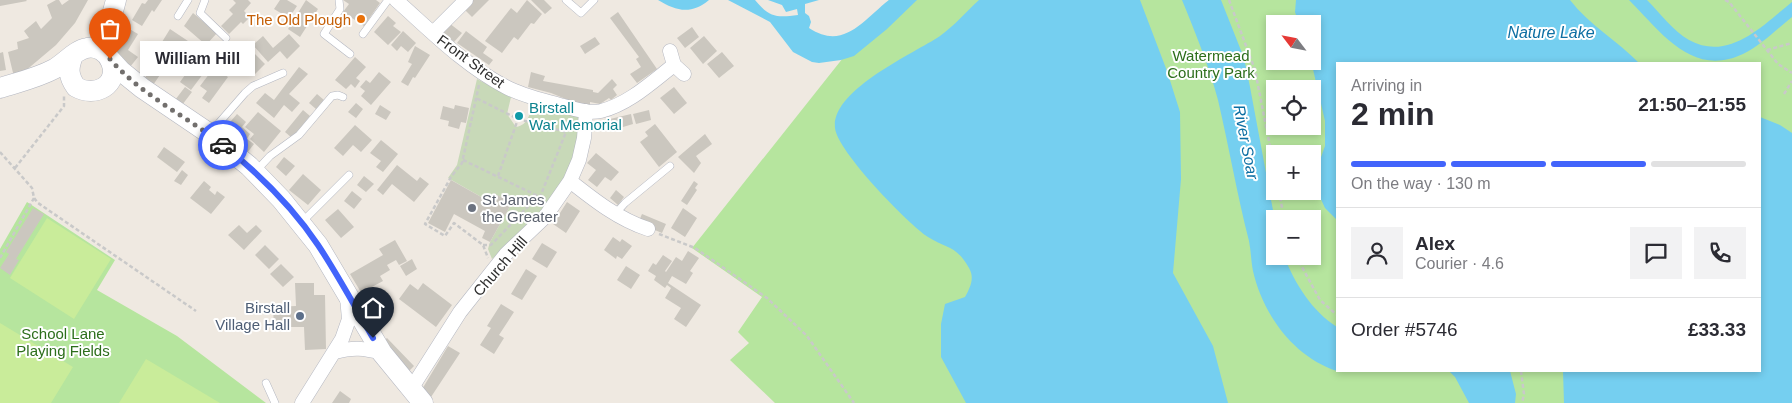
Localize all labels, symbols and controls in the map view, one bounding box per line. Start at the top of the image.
pin [89,8,131,59]
place label: The Old Plough [247,11,351,28]
marker: The Old Plough [355,13,367,25]
icon: bag [96,15,124,43]
north arrow [1266,15,1321,70]
map controls [1266,15,1321,265]
water label: Nature Lake [1507,24,1595,41]
street label: Front Street [434,31,509,92]
callout: William Hill [140,42,255,76]
park label: Watermead Country Park [1167,47,1255,81]
text: William Hill [155,50,240,67]
text: Arriving in [1351,77,1422,94]
button: locate [1266,80,1321,135]
text: 21:50–21:55 [1638,94,1746,115]
text: 2 min [1351,96,1435,132]
place label: Birstall War Memorial [529,99,622,133]
water label: River Soar [1230,103,1262,181]
marker: Birstall War Memorial [513,110,525,122]
courier [198,120,248,170]
icon: car [209,131,237,159]
button: + [1266,145,1321,200]
text: On the way · 130 m [1351,175,1491,192]
place label: St James the Greater [482,191,558,225]
marker: St James the Greater [466,202,478,214]
button: − [1266,210,1321,265]
button: person [1351,227,1403,279]
button: chat [1630,227,1682,279]
button: phone [1694,227,1746,279]
street label: Church Hill [470,233,530,299]
text: Alex [1415,233,1455,254]
text: Courier · 4.6 [1415,255,1504,272]
pin [352,287,394,338]
icon: home [359,294,387,322]
place label: Birstall Village Hall [215,299,290,333]
marker: Birstall Village Hall [294,310,306,322]
text: Order #5746 [1351,319,1458,340]
text: £33.33 [1688,319,1746,340]
park label: School Lane Playing Fields [16,325,110,359]

